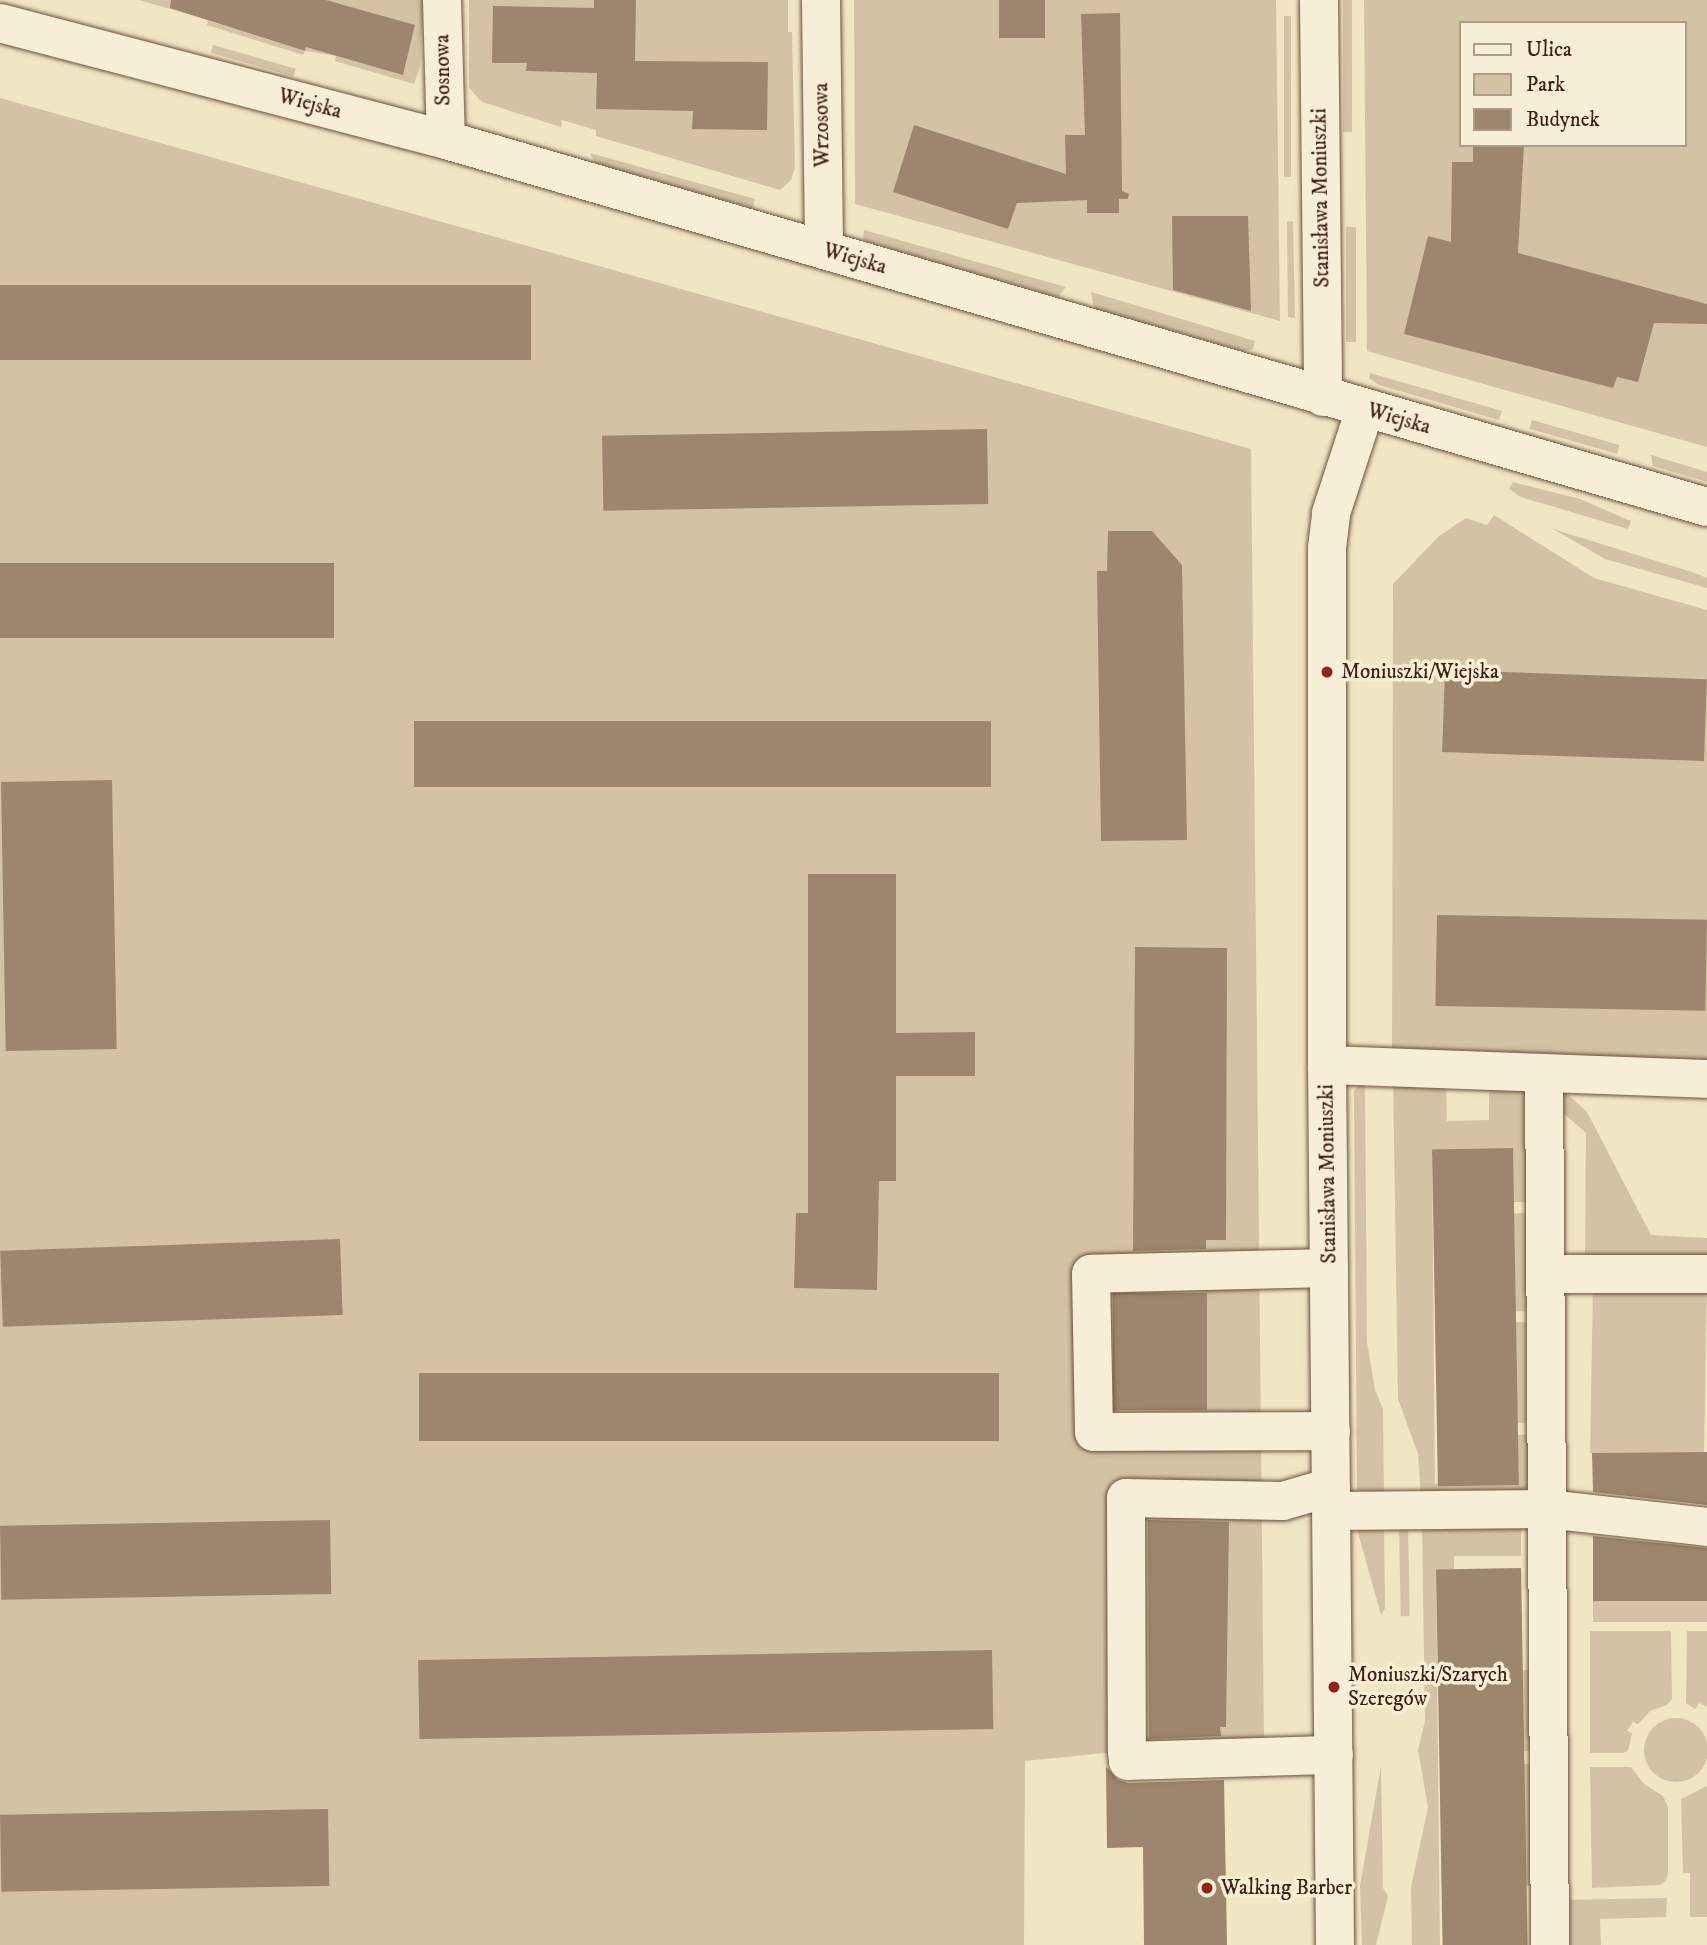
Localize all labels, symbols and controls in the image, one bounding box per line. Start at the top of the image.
legend [1458,21,1686,147]
street label: Sosnowa [430,34,456,106]
text: Ulica [1526,37,1572,63]
text: Park [1526,72,1565,98]
street label: Wrzosowa [809,82,835,168]
street label: Wiejska [275,83,345,125]
text: Budynek [1526,107,1600,133]
street label: Stanisława Moniuszki [1307,108,1335,288]
street label: Wiejska [820,238,890,280]
street label: Wiejska [1364,398,1434,440]
place label: Moniuszki/Wiejska [1341,659,1499,685]
marker: Moniuszki/Wiejska [1319,664,1335,680]
street label: Stanisława Moniuszki [1314,1084,1342,1264]
place label: Moniuszki/Szarych Szeregów [1348,1662,1508,1712]
marker: Moniuszki/Szarych Szeregów [1326,1679,1342,1695]
place label: Walking Barber [1221,1875,1352,1901]
marker: Walking Barber [1199,1880,1215,1896]

